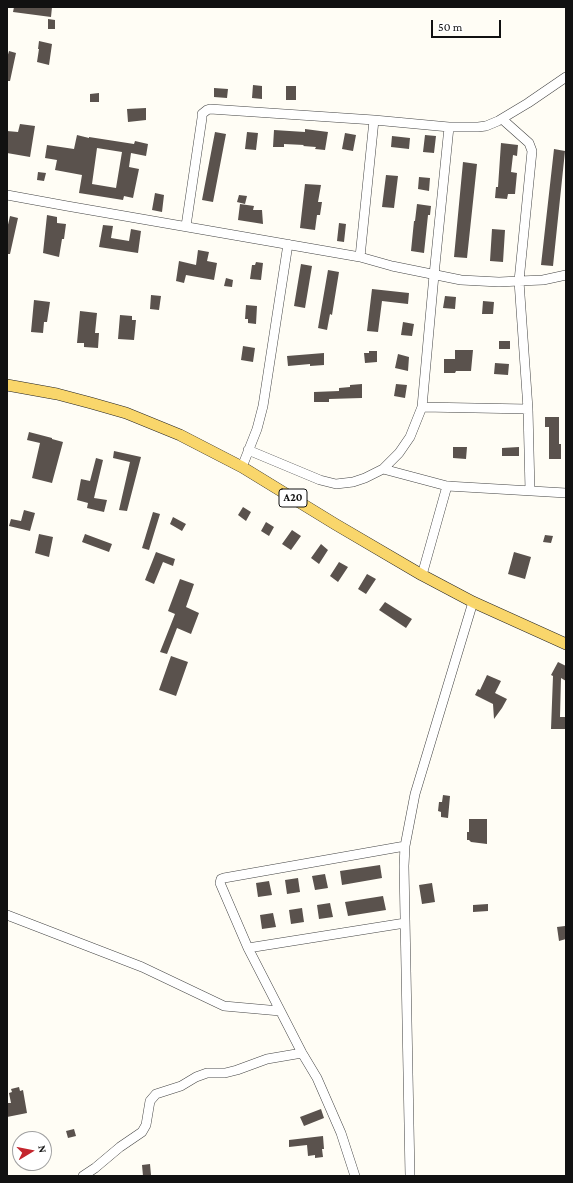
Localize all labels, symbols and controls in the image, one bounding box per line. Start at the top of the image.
scale bar [433,12,503,38]
text: 50 m [438,20,462,34]
road number: A20 [279,489,307,507]
north arrow [12,1131,52,1171]
text: N [36,1144,49,1154]

